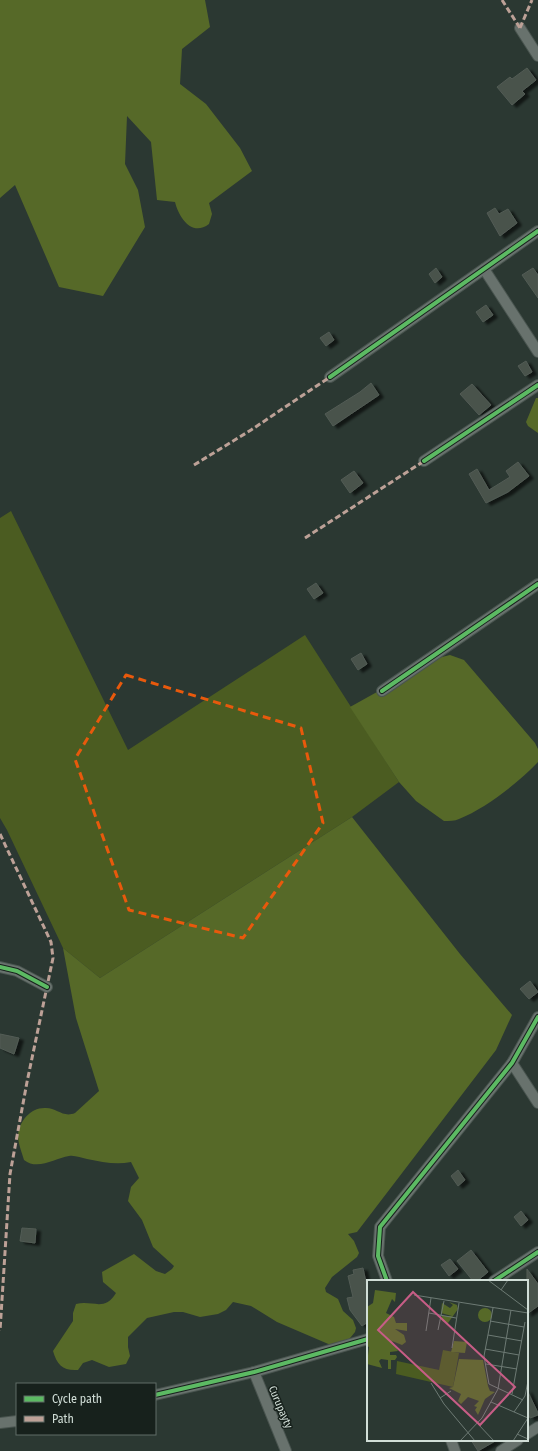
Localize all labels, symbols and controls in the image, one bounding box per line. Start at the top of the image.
inset map [367,1280,528,1441]
legend [16,1383,156,1435]
street label: Curupayty [266,1384,295,1431]
text: Cycle path [52,1392,102,1406]
text: Path [52,1412,74,1426]

